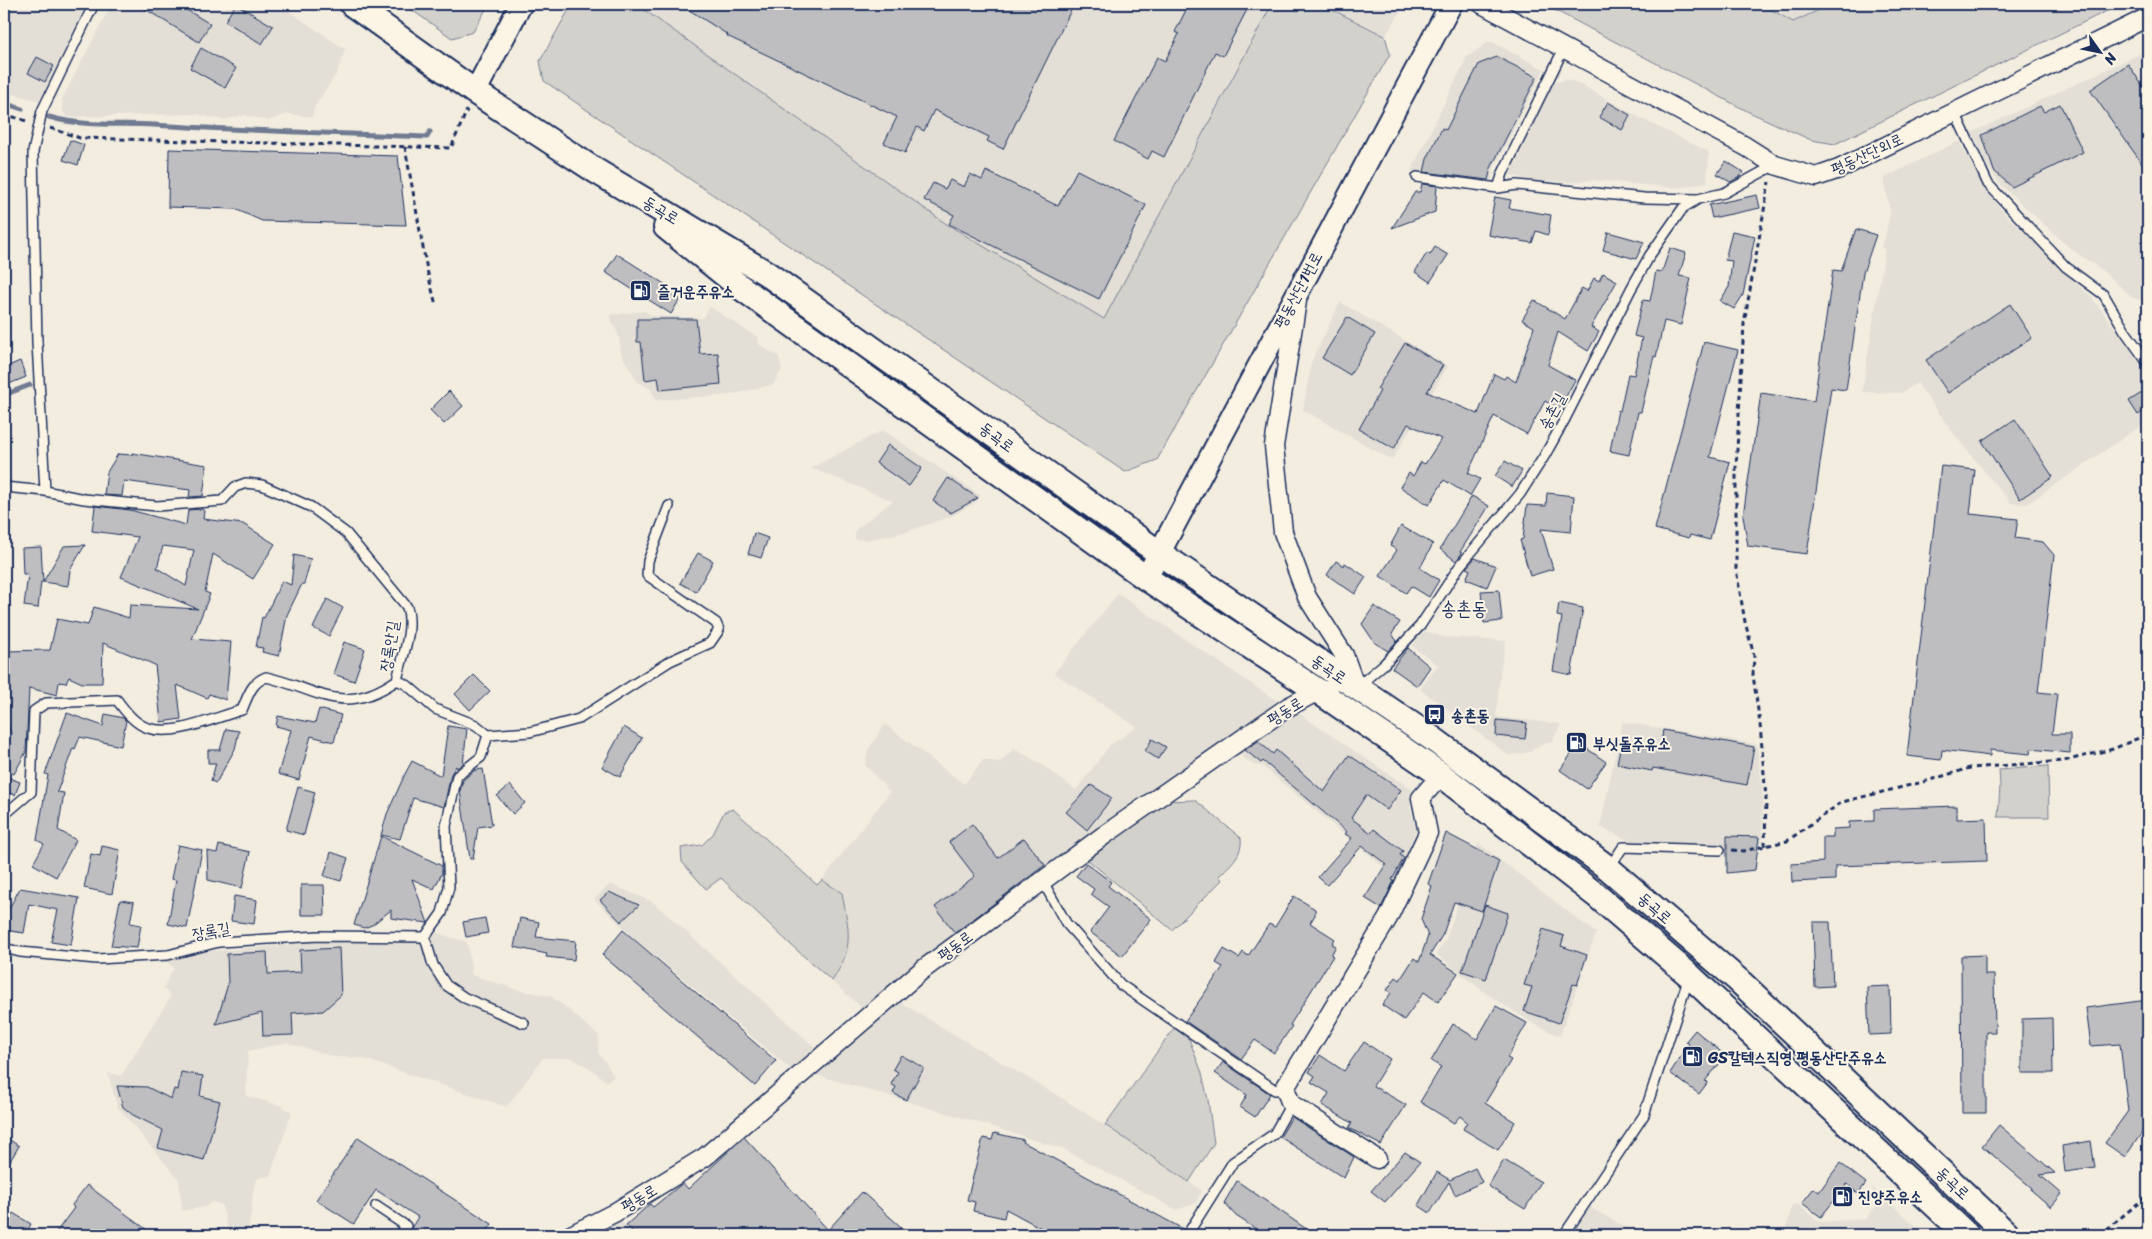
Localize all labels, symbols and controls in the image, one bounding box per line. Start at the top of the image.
north arrow [2074,28,2124,78]
text: N [2097,47,2124,70]
street label: 평동산단외로 [1826,125,1908,183]
street label: 동곡로 [637,188,685,232]
street label: 평동산단1번로 [1265,246,1331,334]
place label: 즐거운주유소 [657,277,734,306]
fuel station icon: 즐거운주유소 [629,279,653,303]
street label: 송촌길 [1530,387,1574,435]
street label: 동곡로 [973,414,1021,460]
district label: 송촌동 [1441,592,1487,625]
street label: 장록안길 [371,618,407,674]
street label: 동곡로 [1305,646,1353,692]
street label: 평동로 [1261,688,1309,734]
place label: 송촌동 [1451,701,1490,730]
bus stop icon: 송촌동 [1423,703,1447,727]
place label: 부싯돌주유소 [1593,729,1670,758]
fuel station icon: 부싯돌주유소 [1565,731,1589,755]
street label: 동곡로 [1631,884,1679,932]
street label: 장록길 [189,913,233,949]
street label: 평동로 [931,923,979,969]
place label: GS칼텍스직영 평동산단주유소 [1707,1043,1887,1072]
fuel station icon: GS칼텍스직영 평동산단주유소 [1680,1045,1704,1069]
street label: 동곡로 [1929,1159,1977,1207]
street label: 평동로 [615,1176,663,1220]
place label: 진양주유소 [1858,1182,1923,1211]
fuel station icon: 진양주유소 [1830,1184,1854,1208]

